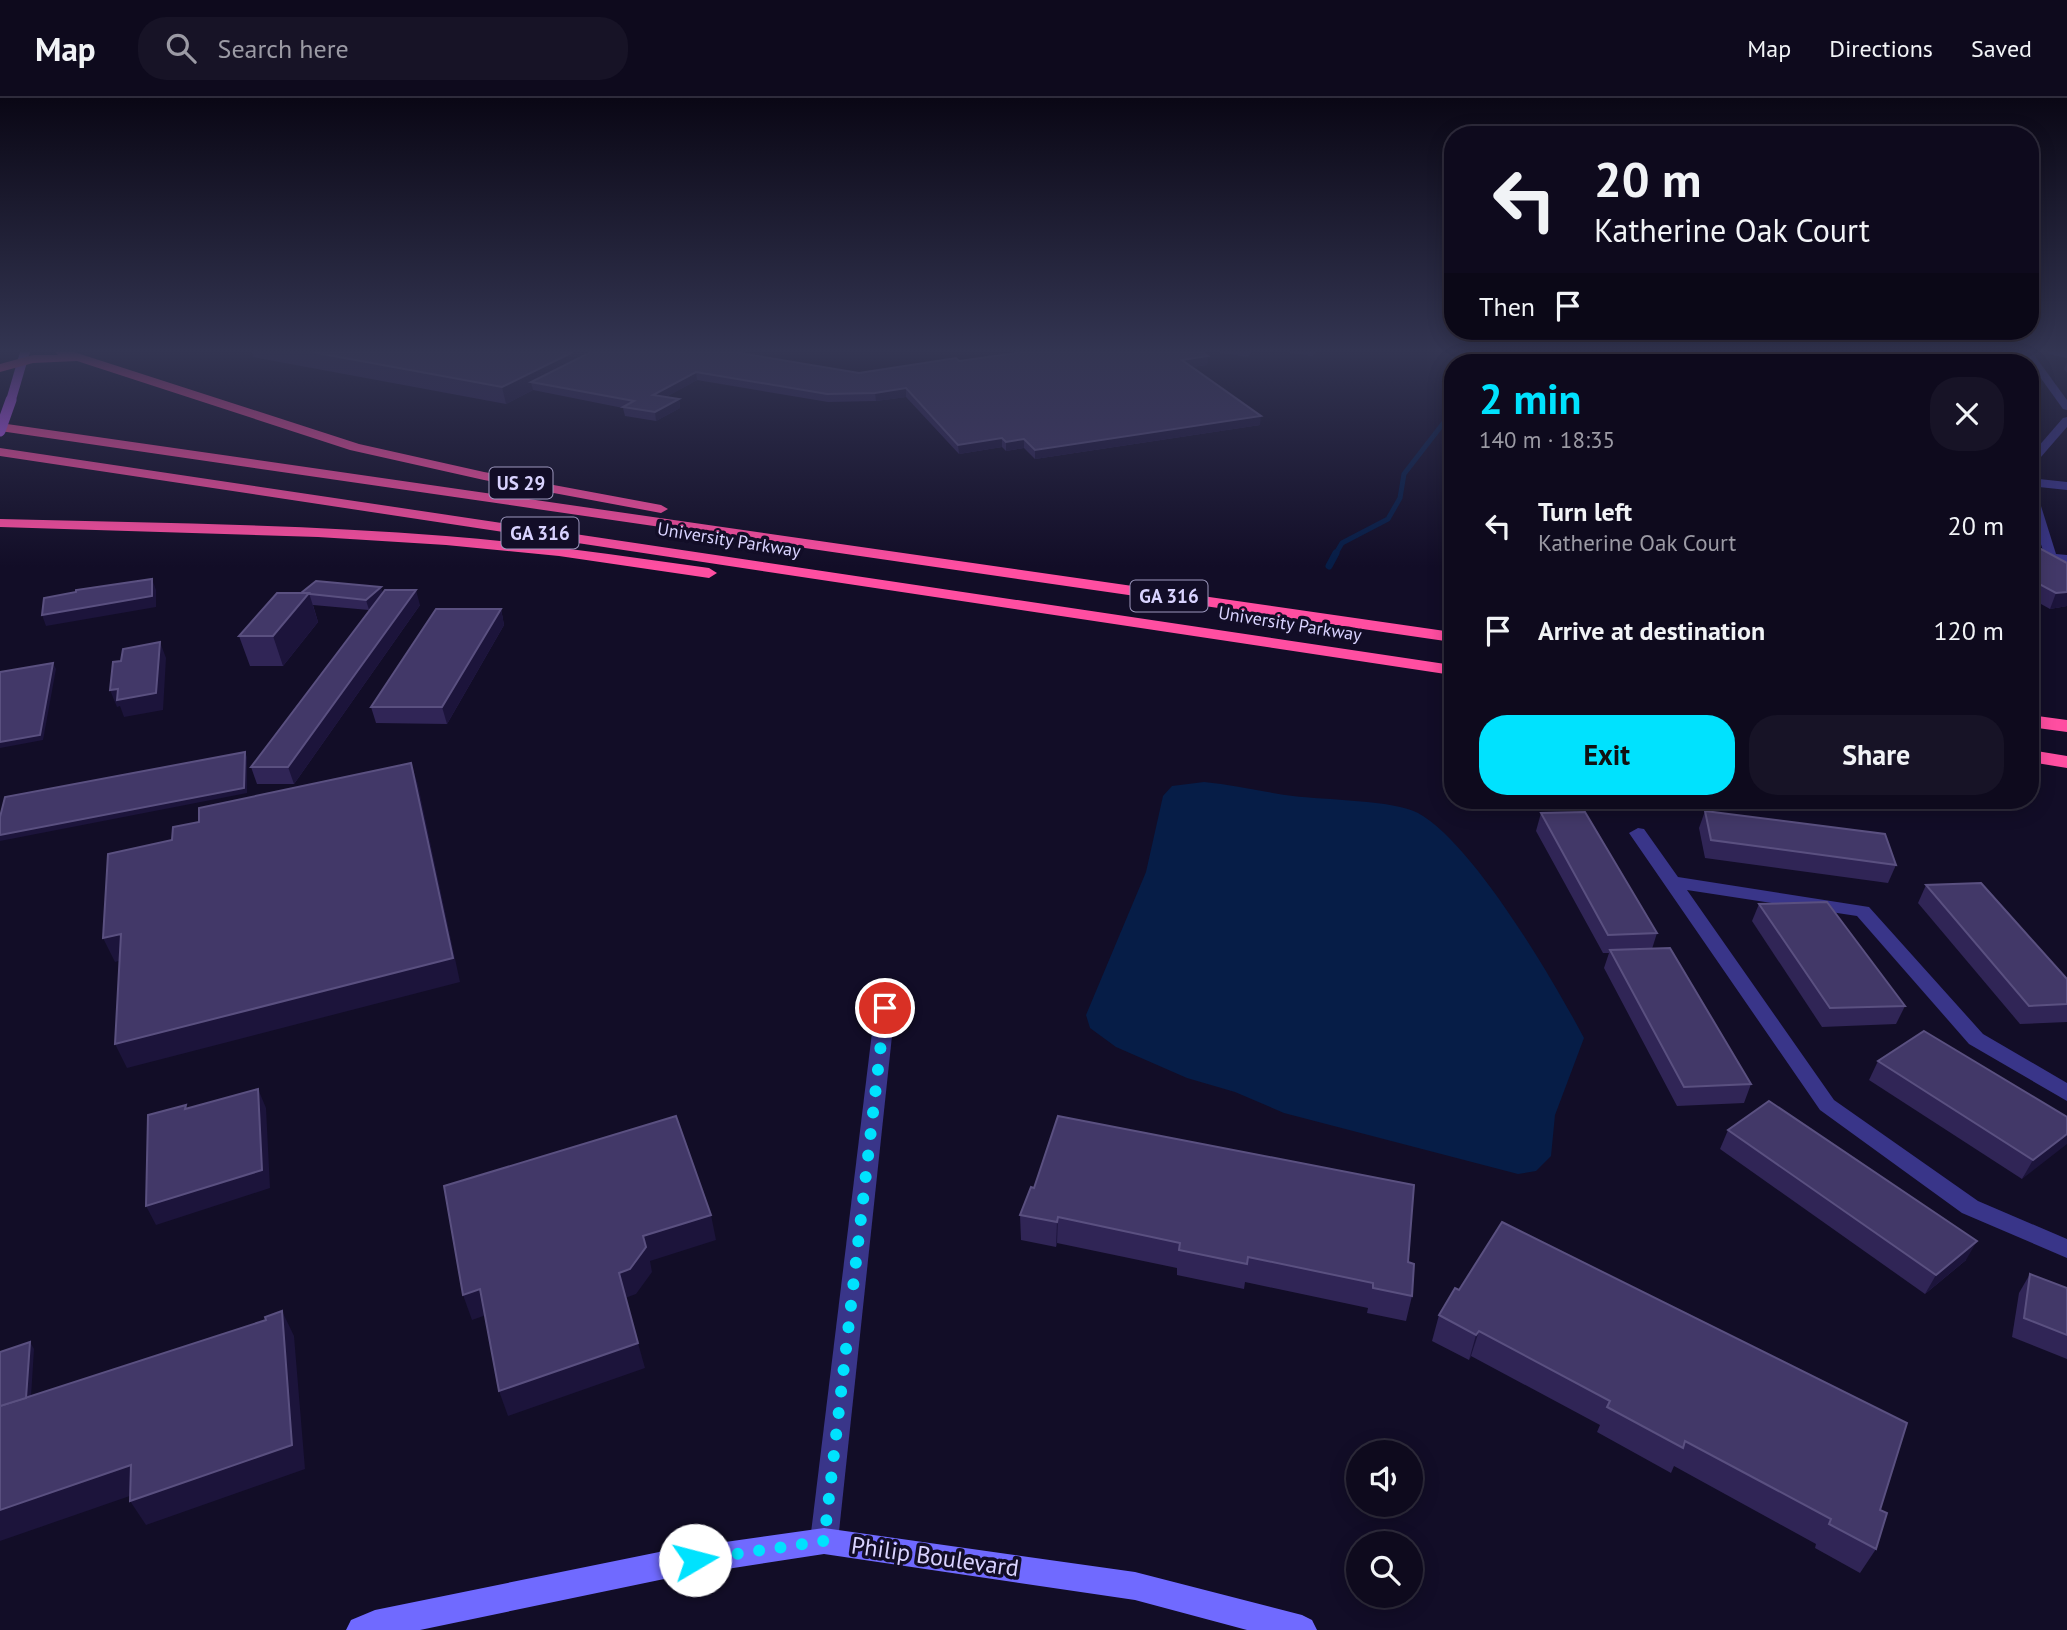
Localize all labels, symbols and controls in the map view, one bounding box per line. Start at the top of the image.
search box [138,17,628,80]
text: Map [35,27,96,70]
icon: search [162,29,200,67]
text: Search here [218,32,349,65]
text: Map [1747,33,1791,64]
text: Directions [1829,33,1933,64]
text: Saved [1971,33,2032,64]
text: 20 m [1594,147,1701,211]
icon: left [1479,154,1570,245]
text: Katherine Oak Court [1594,209,1870,251]
icon: arrive [1549,287,1587,325]
text: Then [1479,290,1535,323]
text: 2 min [1479,371,1581,426]
button: close [1930,377,2004,451]
text: 140 m · 18:35 [1479,425,1615,454]
road number: US 29 [490,468,552,498]
text: Turn left [1538,495,1632,528]
icon: left [1479,507,1517,545]
text: 20 m [1948,509,2004,542]
street label: University Parkway [656,517,803,562]
road number: GA 316 [502,518,578,548]
text: Katherine Oak Court [1538,528,1736,557]
road number: GA 316 [1130,580,1208,611]
street label: University Parkway [1217,601,1364,646]
icon: arrive [1479,612,1517,650]
text: Arrive at destination [1538,614,1765,647]
text: 120 m [1933,614,2004,647]
button: Exit [1479,715,1735,795]
button: Share [1749,715,2004,795]
pin [855,978,915,1038]
icon: arrive [866,989,904,1027]
map controls [1346,1440,1423,1608]
button: sound [1346,1440,1423,1517]
position arrow [658,1523,732,1597]
street label: Philip Boulevard [849,1529,1021,1584]
button: search [1346,1531,1423,1608]

